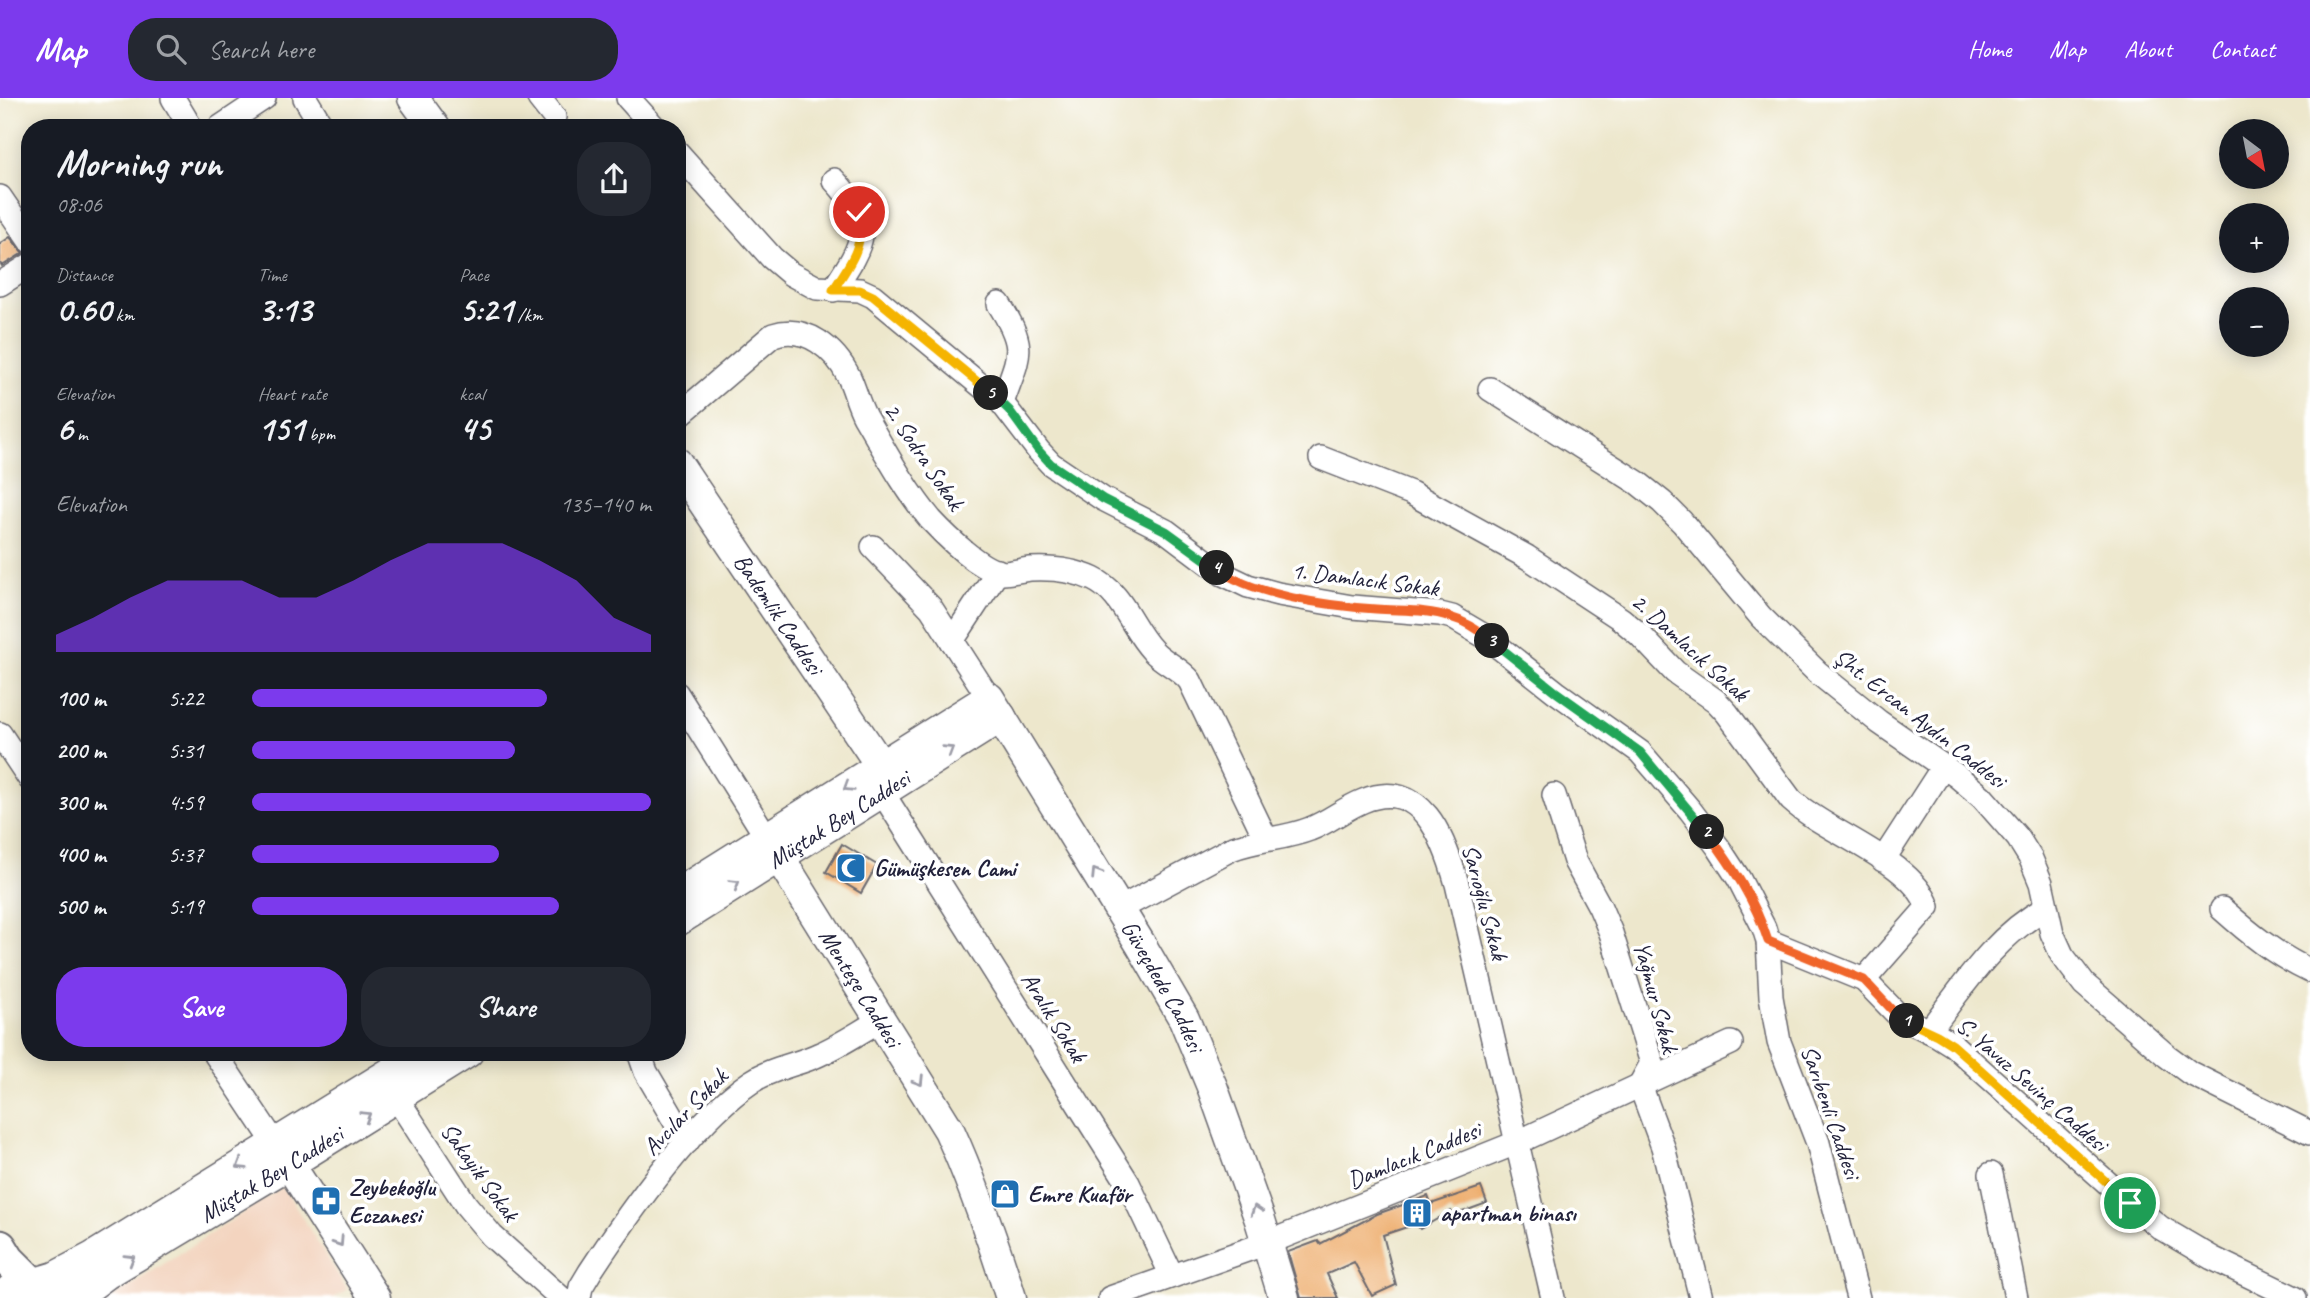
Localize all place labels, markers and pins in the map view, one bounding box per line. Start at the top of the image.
pin [829,182,889,242]
pin: 5 [974,376,1009,410]
pin: 4 [1200,550,1234,586]
pin: 3 [1474,624,1510,658]
pin: 2 [1690,814,1724,850]
mosque icon: Gümüşkesen Cami [834,851,868,885]
place label: Gümüşkesen Cami [874,853,1019,883]
pin: 1 [1890,1004,1924,1038]
place label: Zeybekoğlu Eczanesi [349,1172,437,1230]
pin [2100,1173,2160,1233]
shop icon: Emre Kuaför [988,1177,1022,1211]
place label: Emre Kuaför [1028,1179,1134,1209]
pharmacy icon: Zeybekoğlu Eczanesi [309,1184,343,1218]
building icon: apartman binası [1400,1196,1434,1230]
place label: apartman binası [1440,1198,1577,1228]

